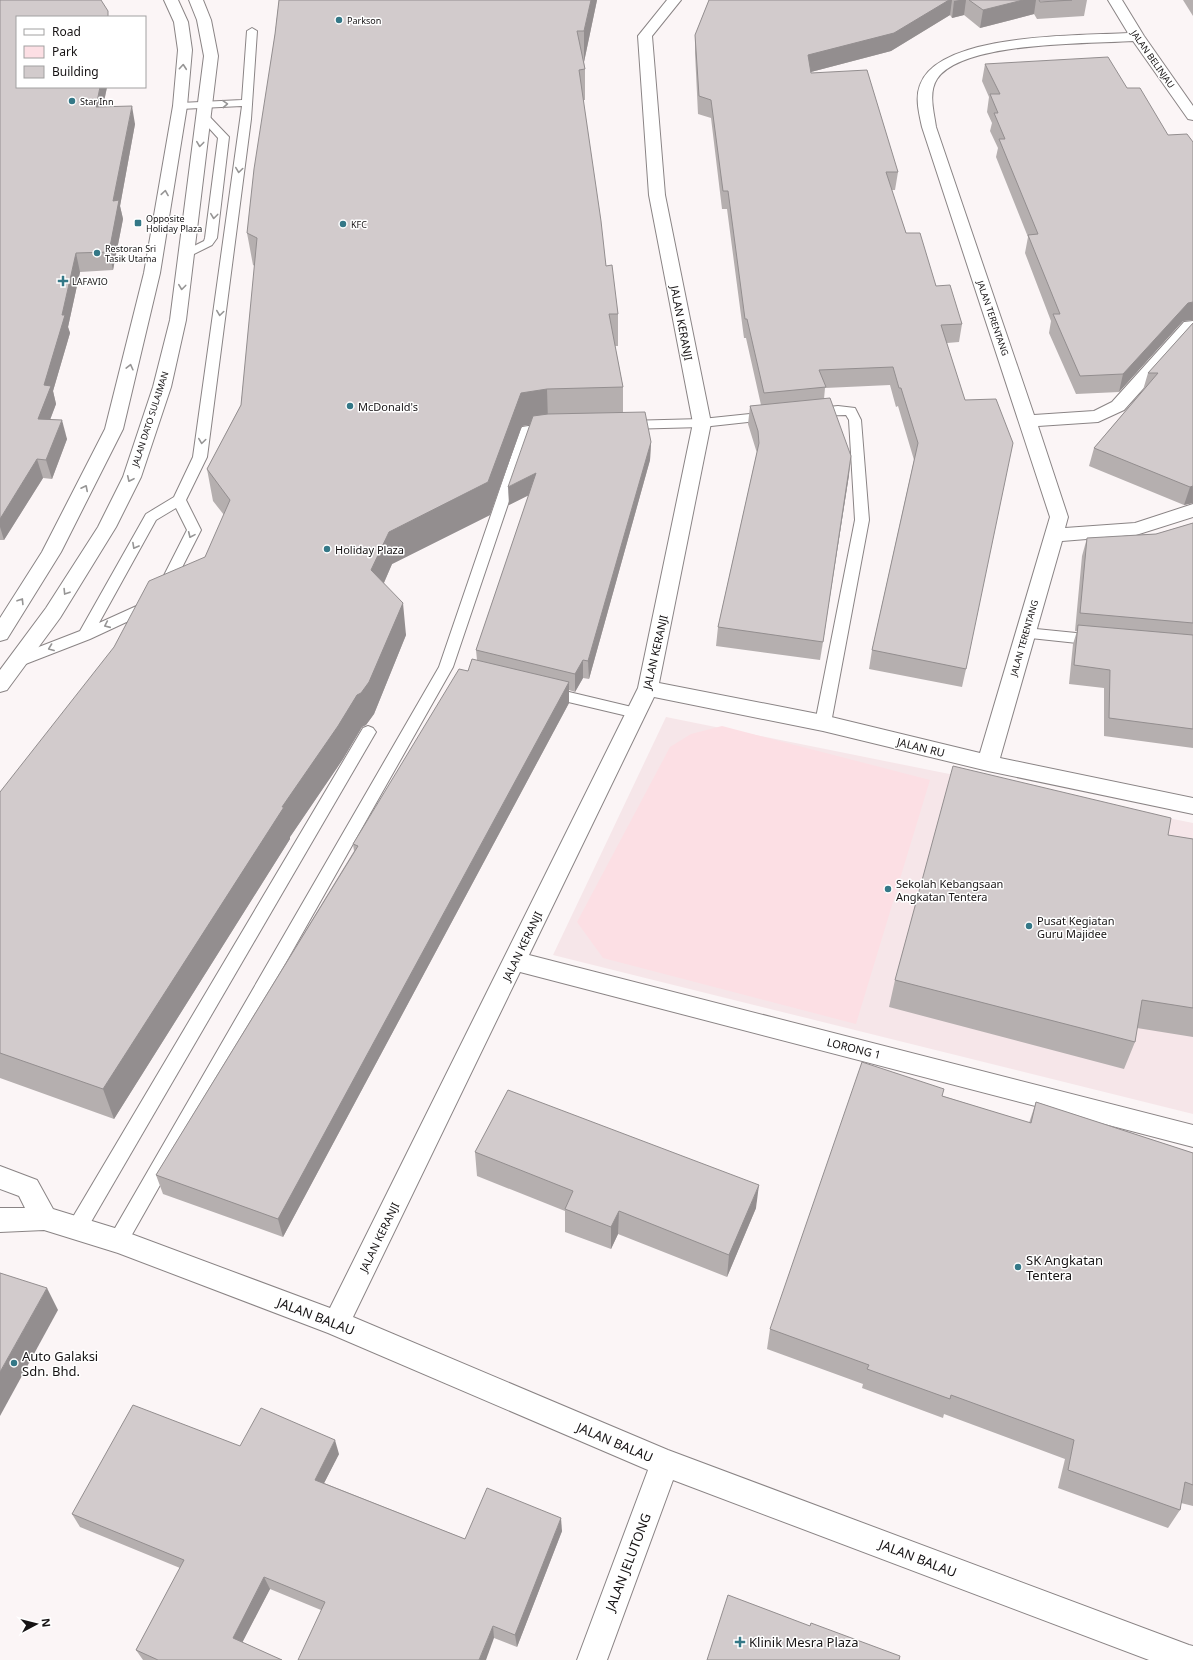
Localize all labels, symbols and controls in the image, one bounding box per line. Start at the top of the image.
place label: Parkson [347,14,381,27]
marker: Parkson [334,15,344,25]
legend [16,16,146,88]
text: Road [52,23,81,40]
street label: JALAN BELINJAU [1128,27,1178,91]
text: Park [52,43,78,60]
text: Building [52,63,99,80]
one-way arrow [178,64,187,70]
place label: Star Inn [80,95,113,108]
marker: Star Inn [67,96,77,106]
one-way arrow [222,100,228,109]
one-way arrow [196,141,205,147]
one-way arrow [235,167,244,173]
one-way arrow [161,190,169,196]
place label: Opposite Holiday Plaza [146,212,202,235]
one-way arrow [210,213,219,219]
marker: Opposite Holiday Plaza [133,218,143,228]
place label: KFC [351,218,367,231]
marker: KFC [338,219,348,229]
place label: Restoran Sri Tasik Utama [105,242,156,265]
marker: Restoran Sri Tasik Utama [92,248,102,258]
marker: LAFAVIO [57,275,69,287]
place label: LAFAVIO [72,275,108,288]
street label: JALAN TERENTANG [974,278,1012,357]
street label: JALAN KERANJI [667,283,697,362]
one-way arrow [178,284,187,290]
one-way arrow [216,309,225,316]
one-way arrow [125,363,133,370]
street label: JALAN DATO SULAIMAN [128,370,172,469]
place label: McDonald's [358,399,418,414]
marker: McDonald's [345,401,355,411]
one-way arrow [198,438,207,444]
one-way arrow [127,475,135,483]
one-way arrow [80,485,87,492]
one-way arrow [188,531,196,538]
one-way arrow [132,542,139,549]
place label: Holiday Plaza [335,542,404,557]
marker: Holiday Plaza [322,544,332,554]
one-way arrow [63,588,71,595]
one-way arrow [16,598,23,605]
street label: JALAN TERENTANG [1007,598,1041,679]
street label: JALAN KERANJI [639,613,671,692]
one-way arrow [104,620,112,628]
one-way arrow [48,644,55,652]
street label: JALAN RU [894,734,947,760]
place label: Sekolah Kebangsaan Angkatan Tentera [896,876,1003,904]
marker: Sekolah Kebangsaan Angkatan Tentera [883,884,893,894]
street label: JALAN KERANJI [498,908,546,984]
place label: Pusat Kegiatan Guru Majidee [1037,913,1114,941]
marker: Pusat Kegiatan Guru Majidee [1024,921,1034,931]
street label: LORONG 1 [825,1034,883,1062]
street label: JALAN KERANJI [355,1199,403,1275]
place label: SK Angkatan Tentera [1026,1251,1103,1284]
marker: SK Angkatan Tentera [1013,1262,1023,1272]
street label: JALAN BALAU [273,1292,357,1339]
place label: Auto Galaksi Sdn. Bhd. [22,1347,98,1380]
marker: Auto Galaksi Sdn. Bhd. [9,1358,19,1368]
street label: JALAN BALAU [572,1417,656,1466]
street label: JALAN JELUTONG [600,1510,655,1615]
street label: JALAN BALAU [875,1534,959,1581]
north arrow [16,1604,56,1644]
text: N [38,1617,54,1628]
place label: Klinik Mesra Plaza [749,1633,859,1651]
marker: Klinik Mesra Plaza [734,1636,746,1648]

